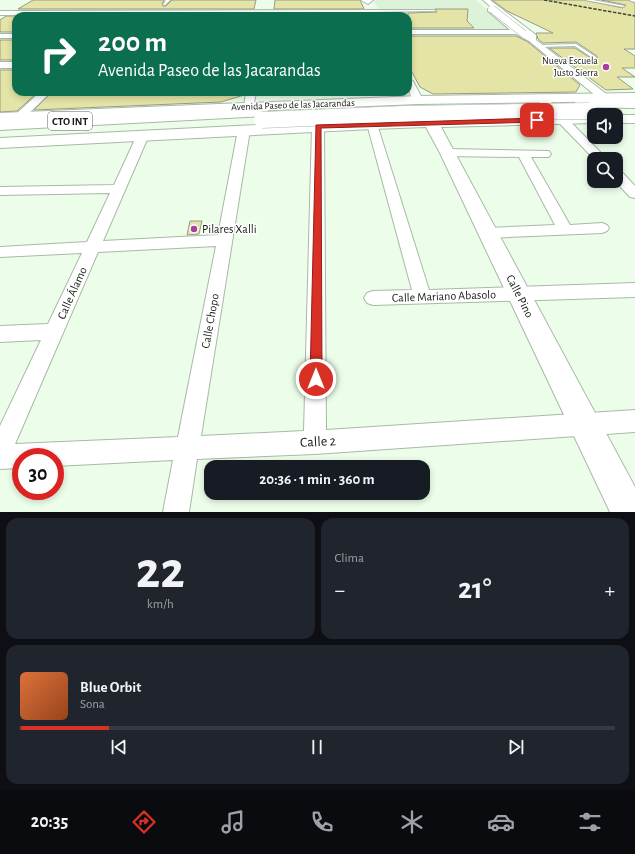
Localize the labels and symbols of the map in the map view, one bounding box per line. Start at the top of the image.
place label: Nueva Escuela Justo Sierra [542,56,598,78]
marker: Nueva Escuela Justo Sierra [601,62,611,72]
street label: Avenida Paseo de las Jacarandas [231,98,355,112]
pin [520,103,554,137]
road number: CTO INT [48,112,92,130]
place label: Pilares Xalli [202,223,257,235]
marker: Pilares Xalli [189,224,199,234]
street label: Calle Álamo [54,264,89,321]
street label: Calle Pino [504,273,536,320]
street label: Calle Mariano Abasolo [392,288,496,304]
street label: Calle Chopo [199,292,221,349]
position arrow [295,358,337,400]
street label: Calle 2 [300,434,336,450]
speed limit sign: 30 [12,448,64,500]

